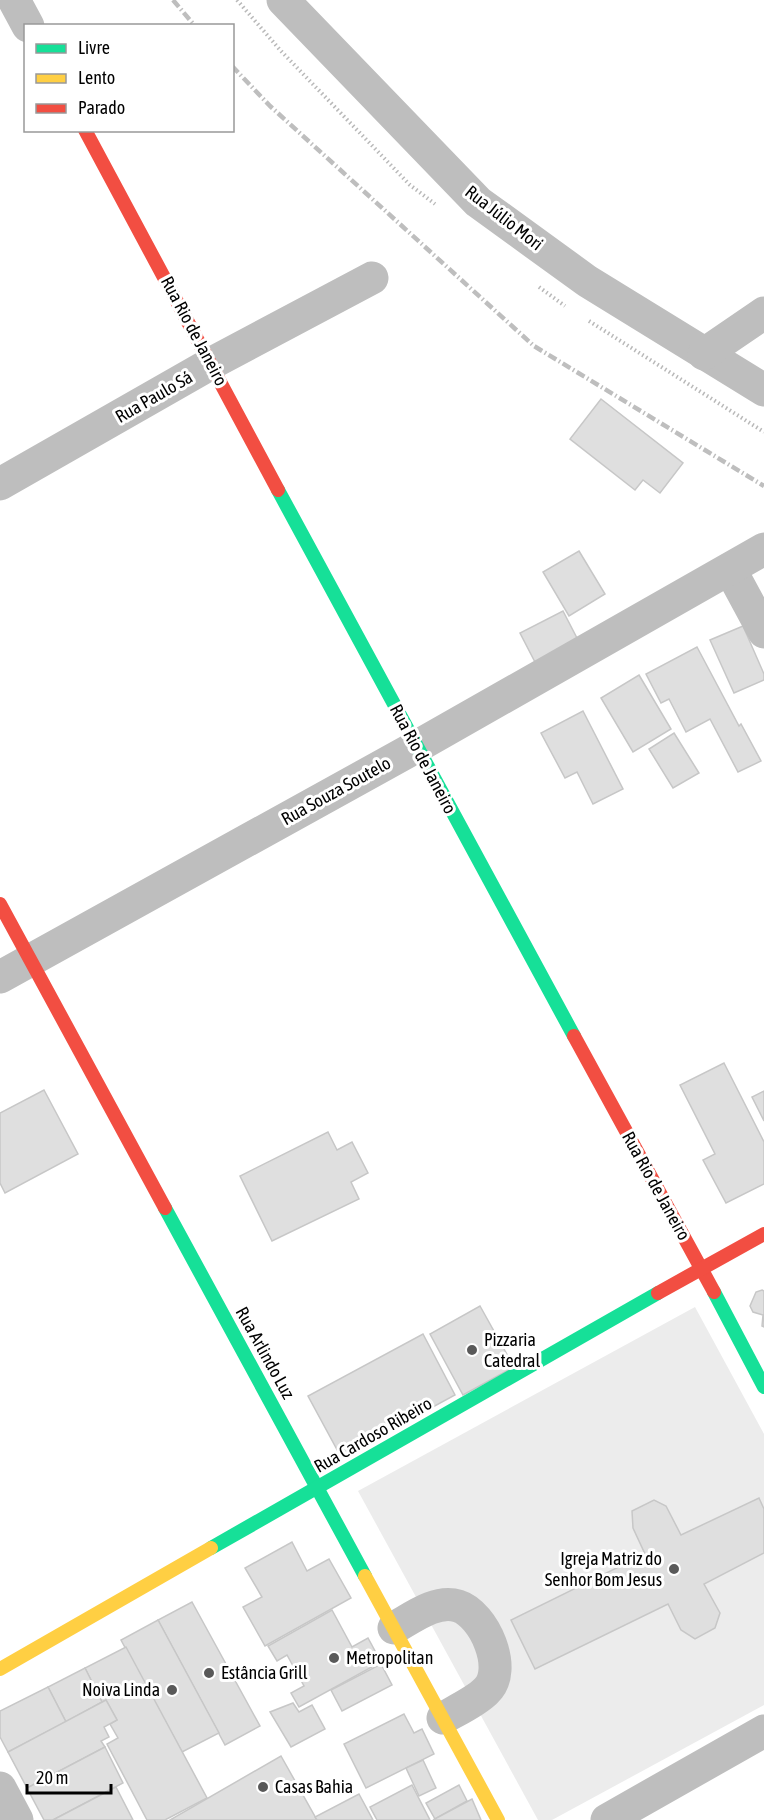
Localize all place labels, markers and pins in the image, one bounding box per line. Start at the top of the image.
place label: Pizzaria Catedral [484,1329,540,1371]
marker: Pizzaria Catedral [465,1343,479,1357]
place label: Igreja Matriz do Senhor Bom Jesus [545,1548,662,1590]
marker: Igreja Matriz do Senhor Bom Jesus [667,1562,681,1576]
place label: Metropolitan [346,1647,433,1668]
marker: Metropolitan [327,1651,341,1665]
place label: Estância Grill [221,1662,308,1683]
marker: Estância Grill [202,1666,216,1680]
place label: Noiva Linda [82,1679,160,1700]
marker: Noiva Linda [165,1683,179,1697]
place label: Casas Bahia [275,1776,353,1797]
marker: Casas Bahia [256,1780,270,1794]

